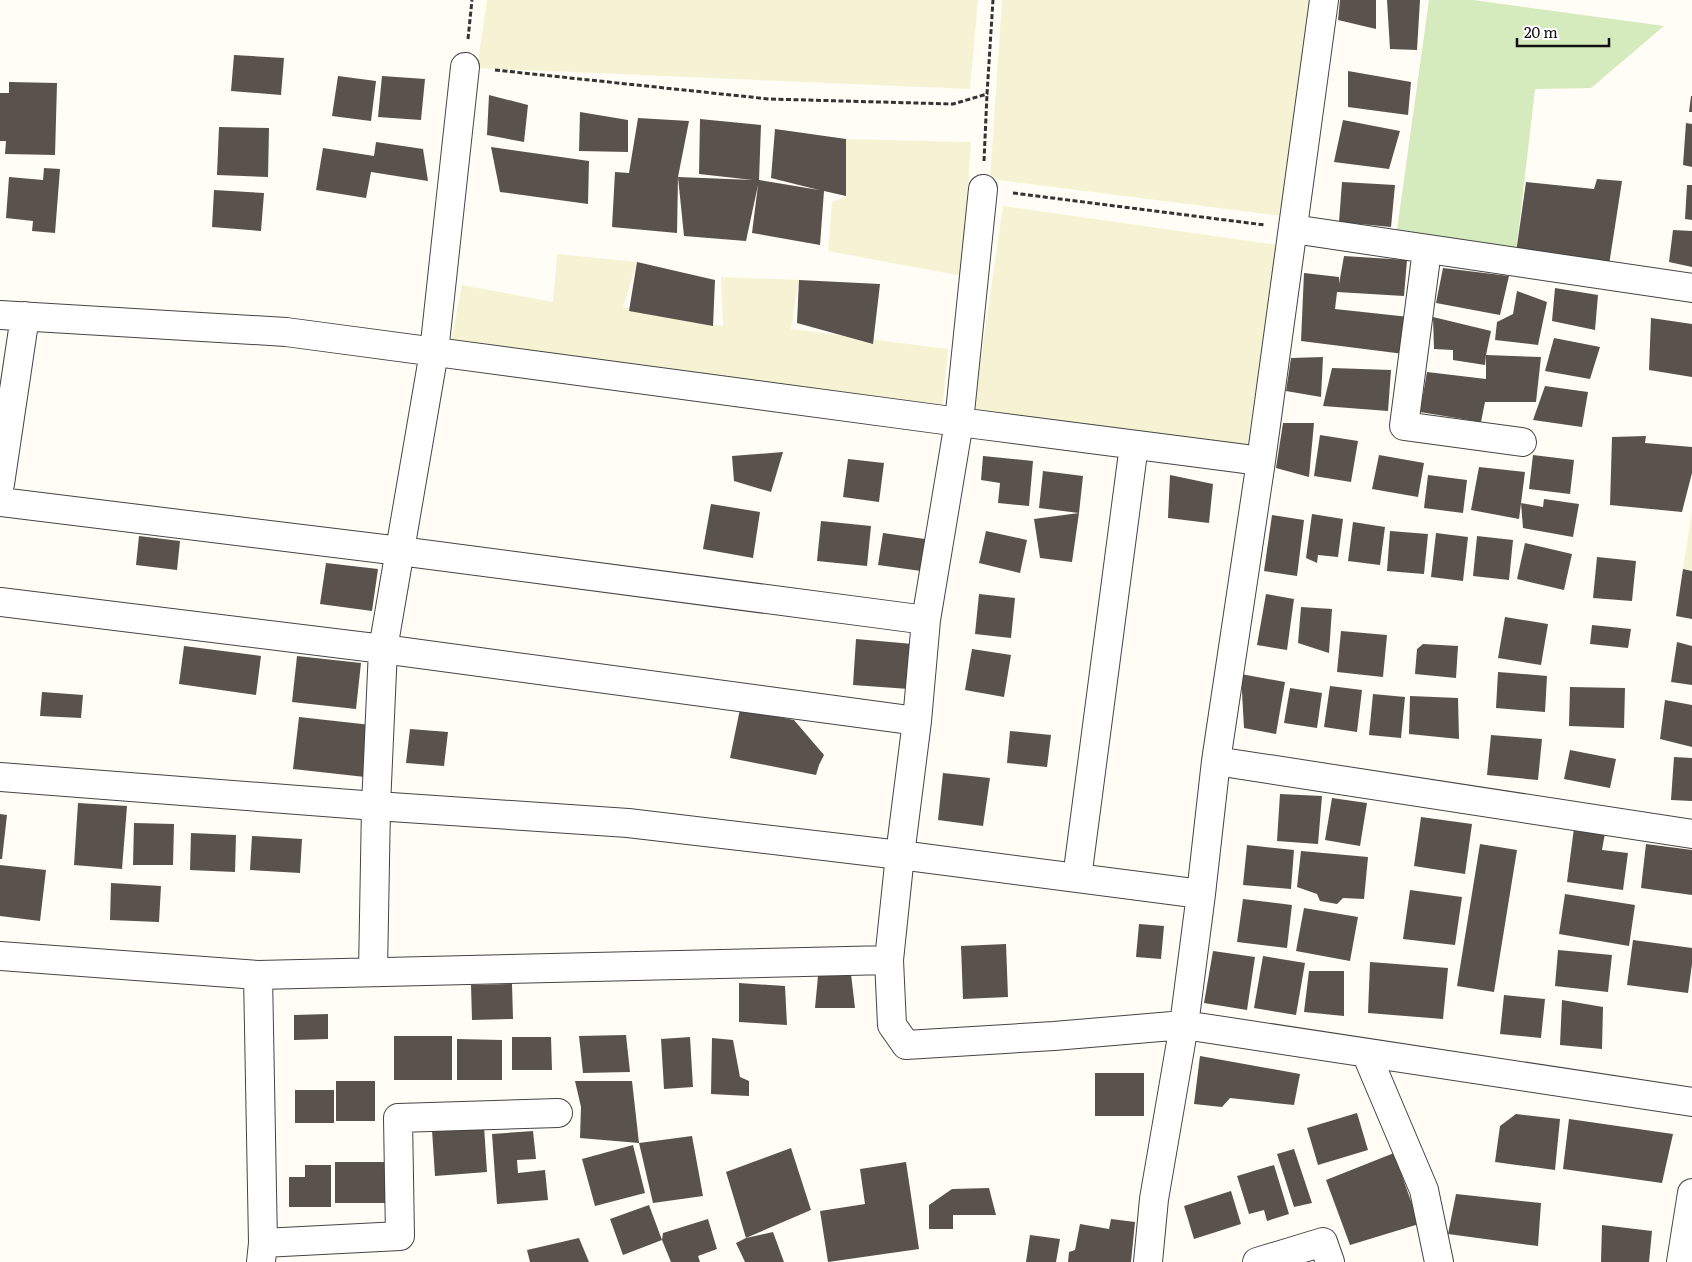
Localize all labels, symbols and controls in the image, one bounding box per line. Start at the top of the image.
scale bar [1517,15,1610,47]
text: 20 m [1524,20,1558,43]

